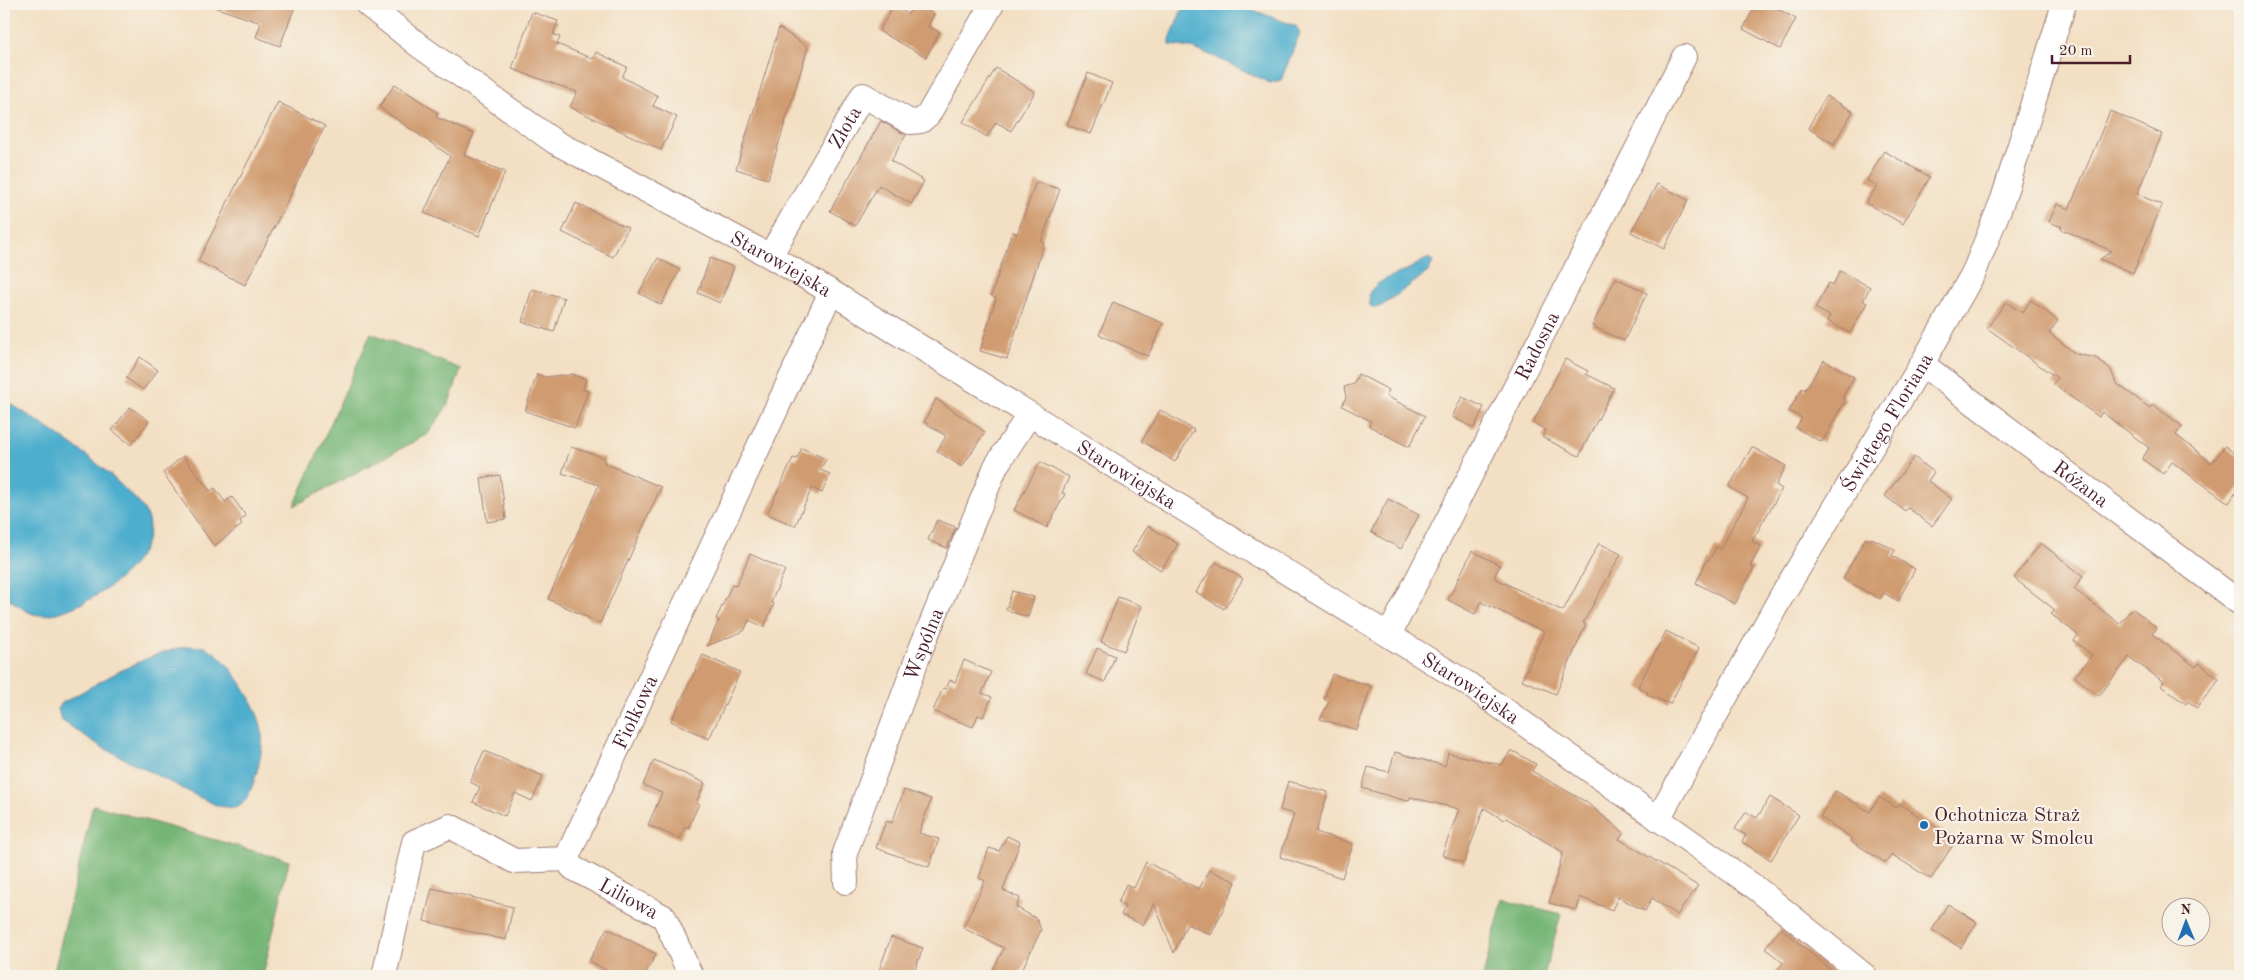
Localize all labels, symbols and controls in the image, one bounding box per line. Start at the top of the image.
scale bar [2052,32,2129,64]
text: 20 m [2059,44,2093,59]
street label: Złota [826,103,866,153]
street label: Starowiejska [726,229,834,302]
street label: Radosna [1513,309,1564,384]
street label: Świętego Floriana [1836,350,1938,496]
street label: Starowiejska [1073,438,1179,514]
street label: Różana [2048,458,2111,512]
street label: Wspólna [902,606,949,684]
street label: Starowiejska [1418,650,1522,729]
street label: Fiołkowa [611,673,662,753]
place label: Ochotnicza Straż Pożarna w Smolcu [1934,806,2094,849]
marker: Ochotnicza Straż Pożarna w Smolcu [1918,819,1930,831]
street label: Liliowa [595,876,661,924]
north arrow [2162,898,2212,948]
text: N [2180,903,2192,917]

